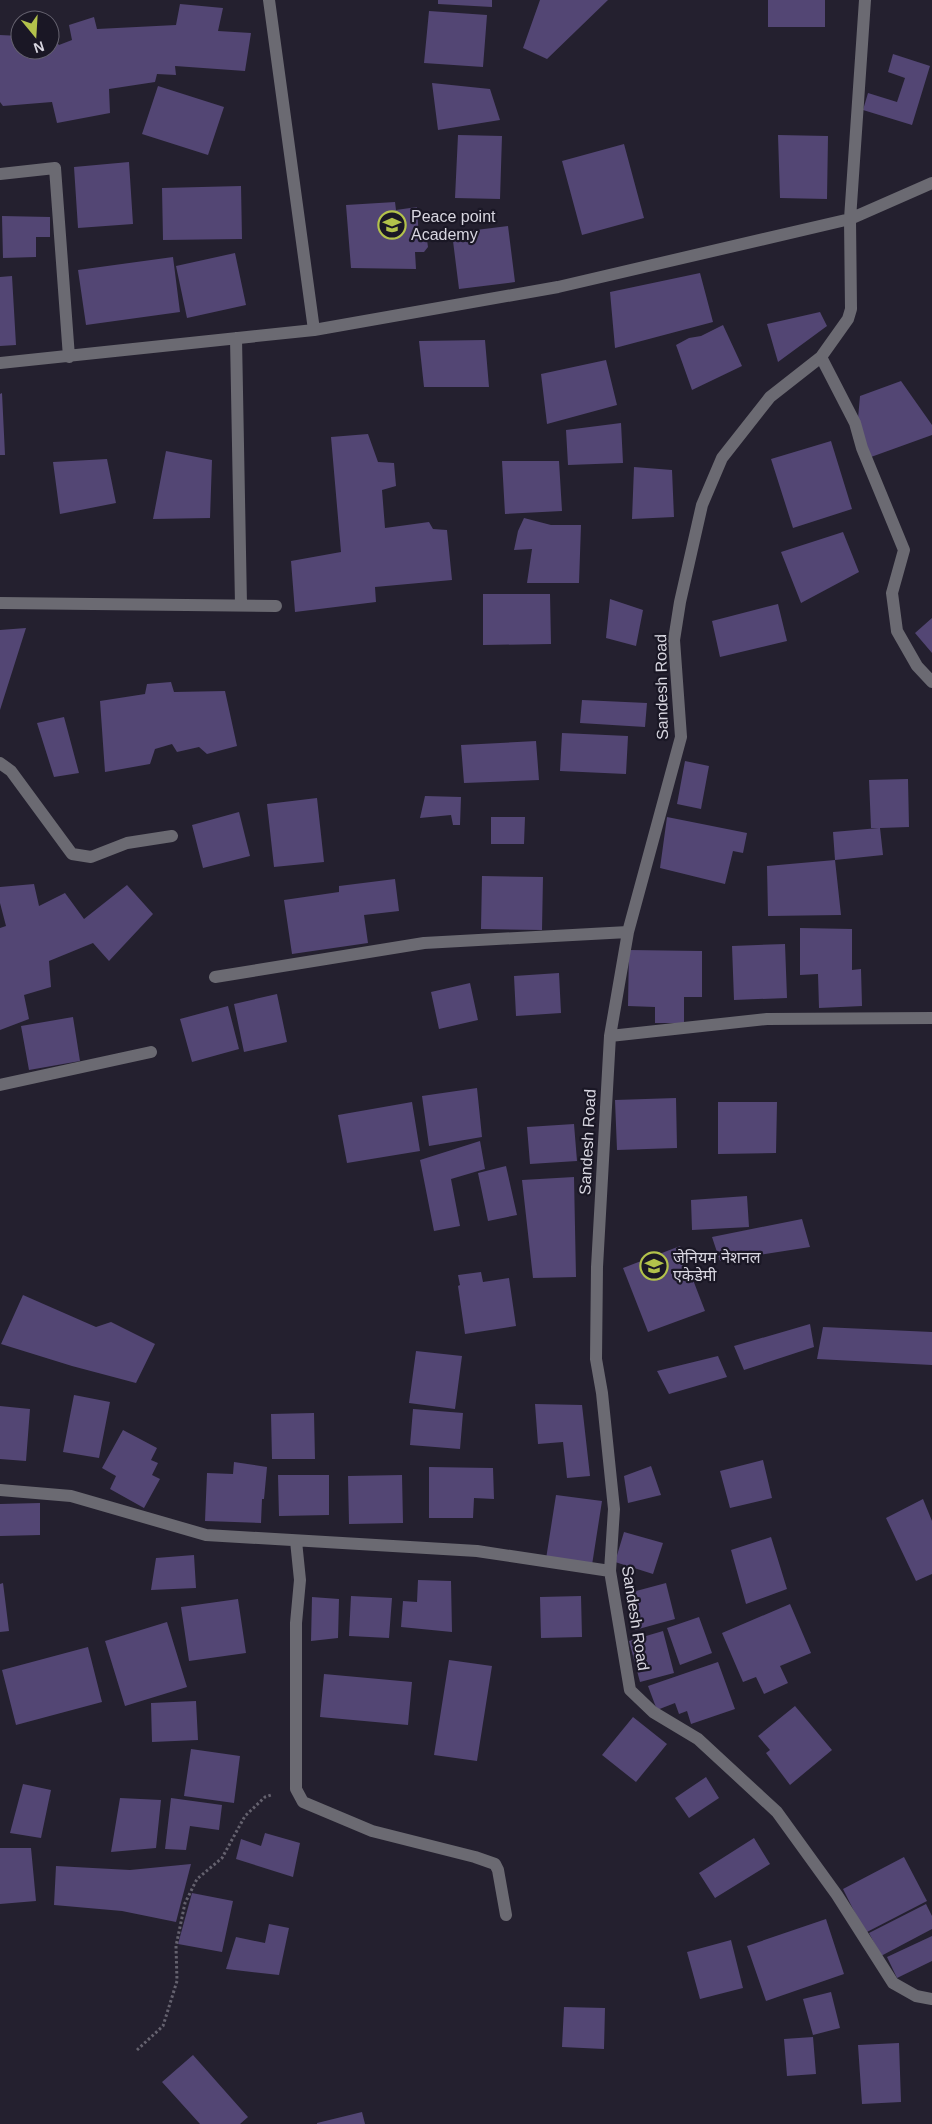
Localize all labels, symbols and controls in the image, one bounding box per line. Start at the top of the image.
north arrow [10,10,60,60]
text: N [32,38,46,57]
place label: Peace point Academy [411,208,496,243]
school or university icon: Peace point Academy [377,210,407,240]
street label: Sandesh Road [652,634,671,740]
street label: Sandesh Road [576,1089,599,1195]
place label: जेनियम नेशनल एकेडेमी [673,1248,762,1284]
school or university icon: जेनियम नेशनल एकेडेमी [639,1251,669,1281]
street label: Sandesh Road [619,1564,652,1672]

